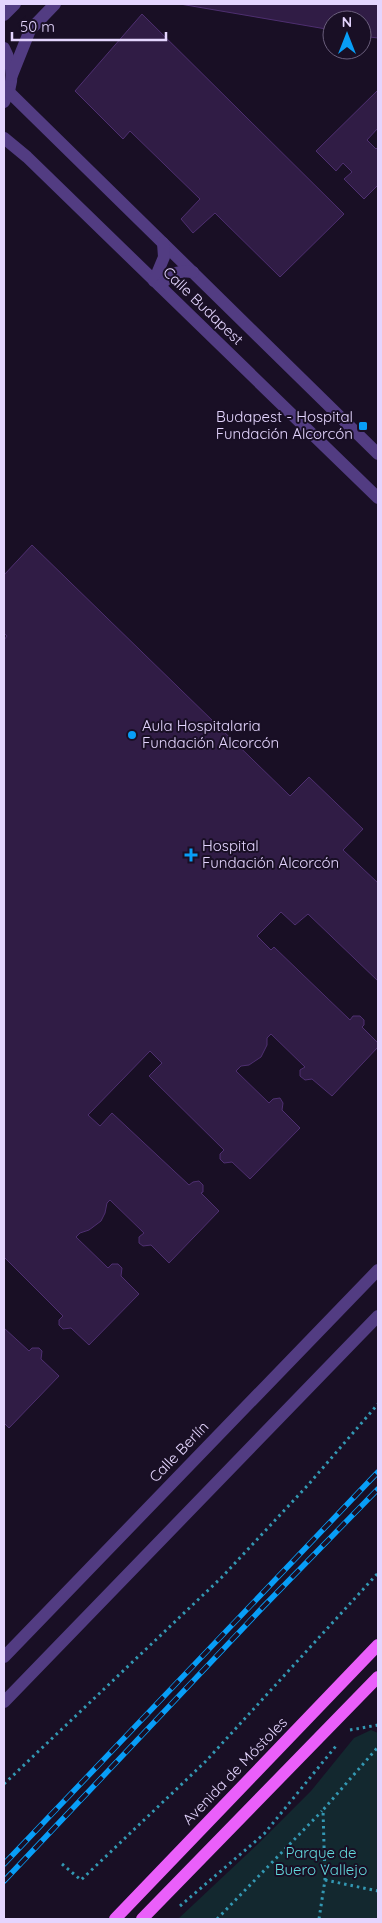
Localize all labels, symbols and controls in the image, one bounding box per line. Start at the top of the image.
scale bar [12,10,166,42]
north arrow [322,10,372,60]
text: N [342,13,352,31]
text: 50 m [20,17,55,36]
street label: Calle Budapest [159,263,247,349]
place label: Budapest - Hospital Fundación Alcorcón [216,407,353,443]
marker: Budapest - Hospital Fundación Alcorcón [357,420,369,432]
place label: Aula Hospitalaria Fundación Alcorcón [142,716,279,752]
marker: Aula Hospitalaria Fundación Alcorcón [126,729,138,741]
place label: Hospital Fundación Alcorcón [202,836,339,872]
marker: Hospital Fundación Alcorcón [184,848,198,862]
street label: Calle Berlín [145,1417,212,1486]
street label: Avenida de Móstoles [178,1713,291,1829]
park label: Parque de Buero Vallejo [275,1843,367,1879]

